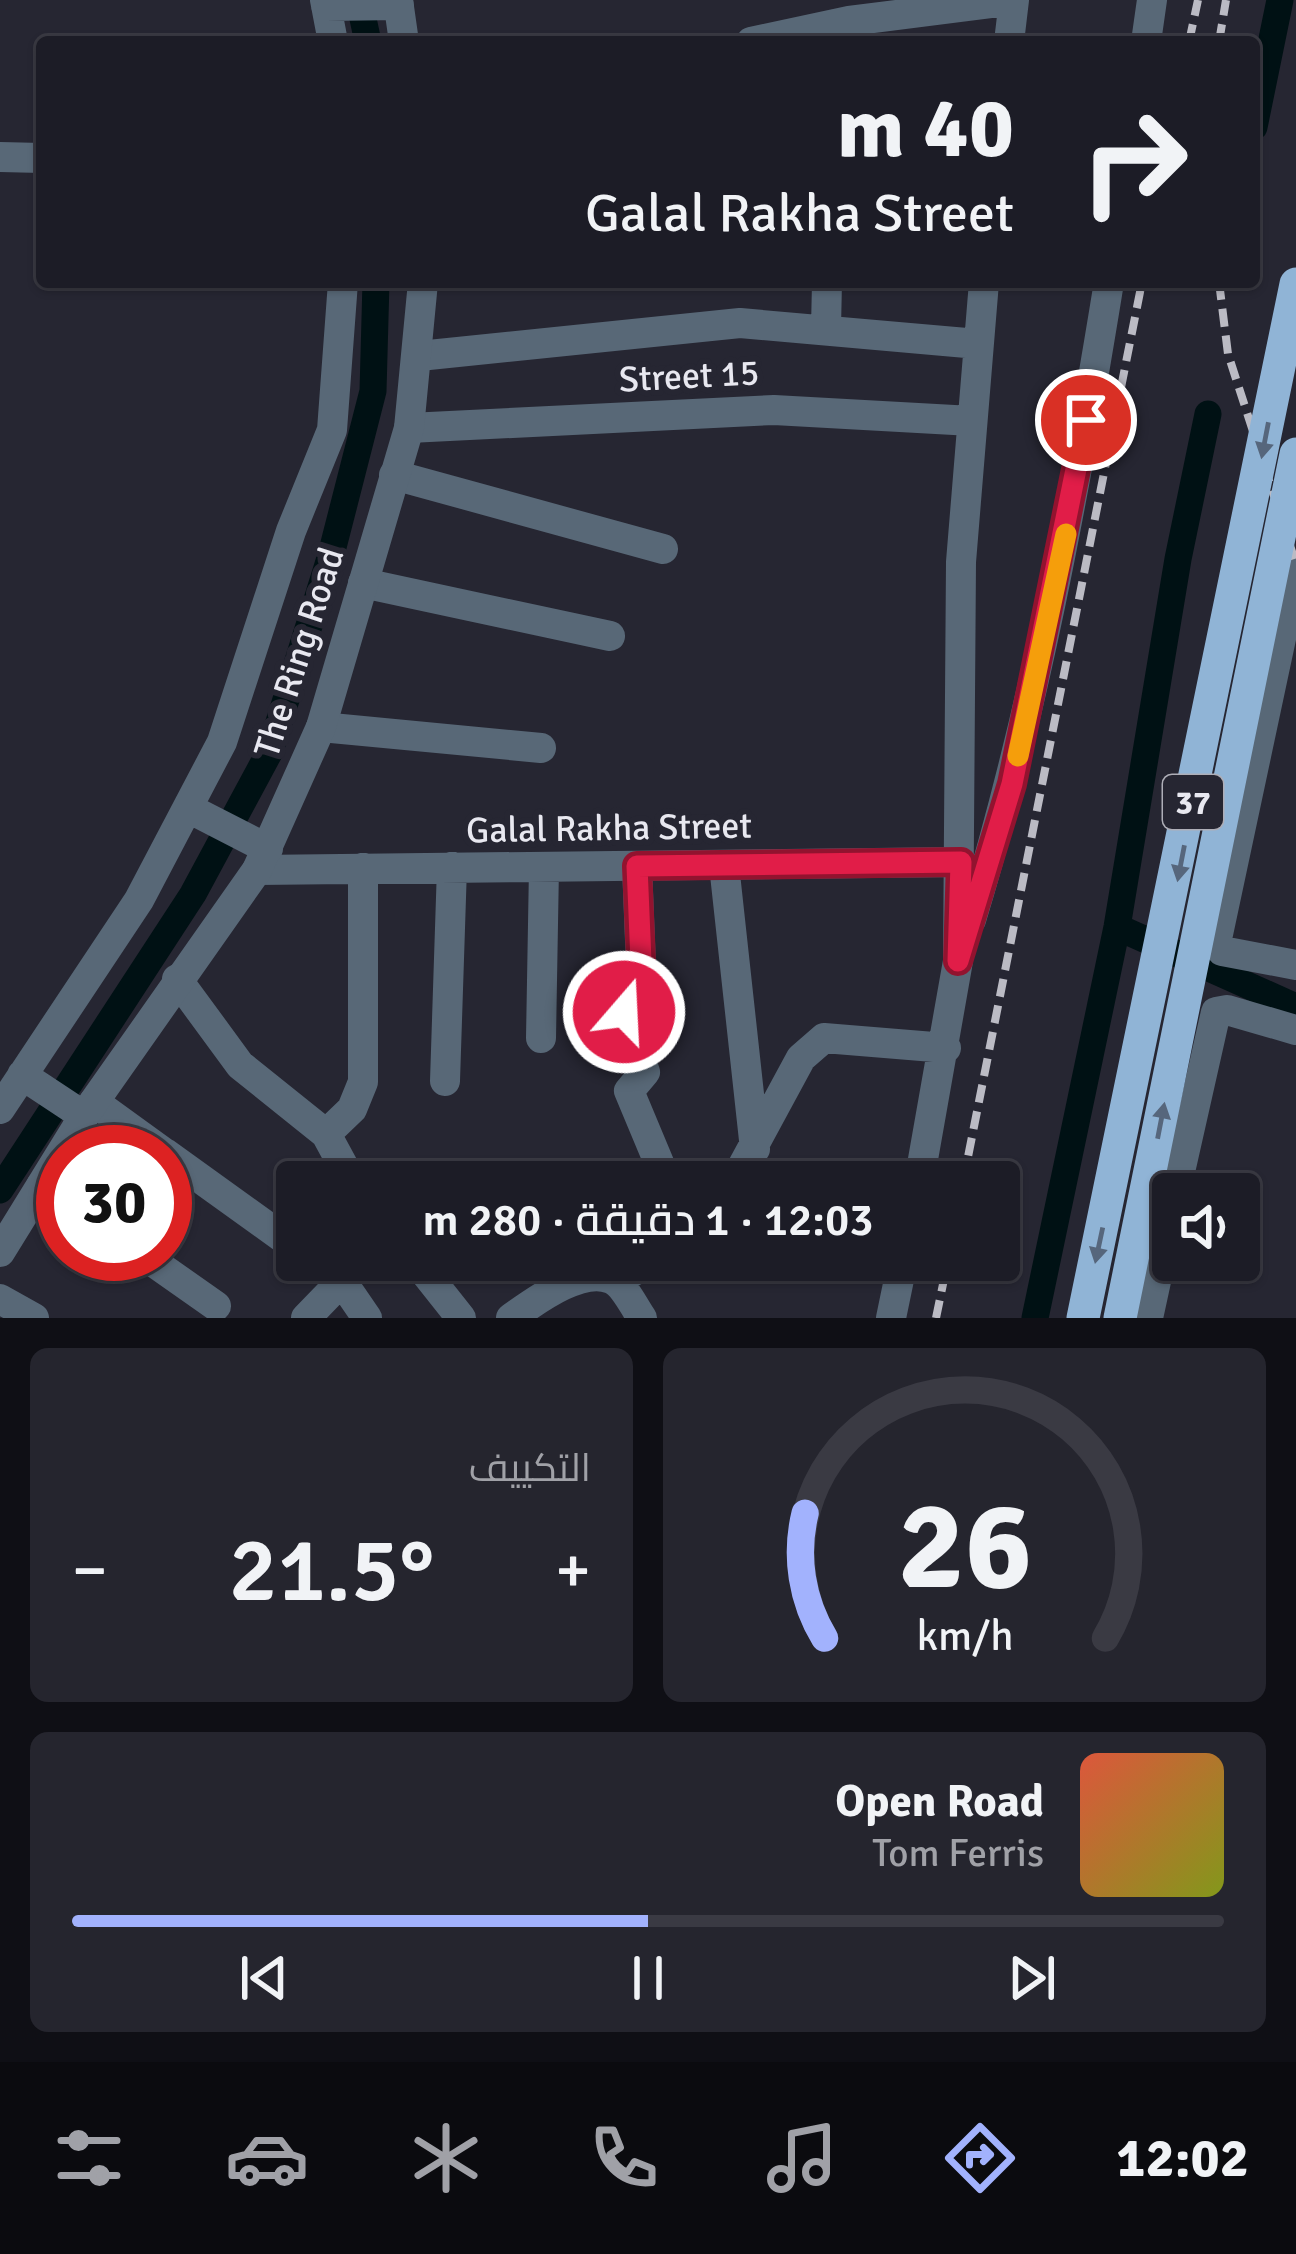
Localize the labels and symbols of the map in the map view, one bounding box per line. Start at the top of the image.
street label: Street 15 [618,350,760,403]
pin [1035,369,1137,471]
one-way arrow [1255,421,1274,459]
street label: The Ring Road [244,542,355,763]
road number: 37 [1163,775,1223,829]
street label: Galal Rakha Street [466,804,752,853]
one-way arrow [1170,845,1189,883]
position arrow [561,949,687,1075]
one-way arrow [1152,1102,1171,1139]
speed limit sign: 30 [36,1125,192,1281]
one-way arrow [1088,1226,1107,1264]

